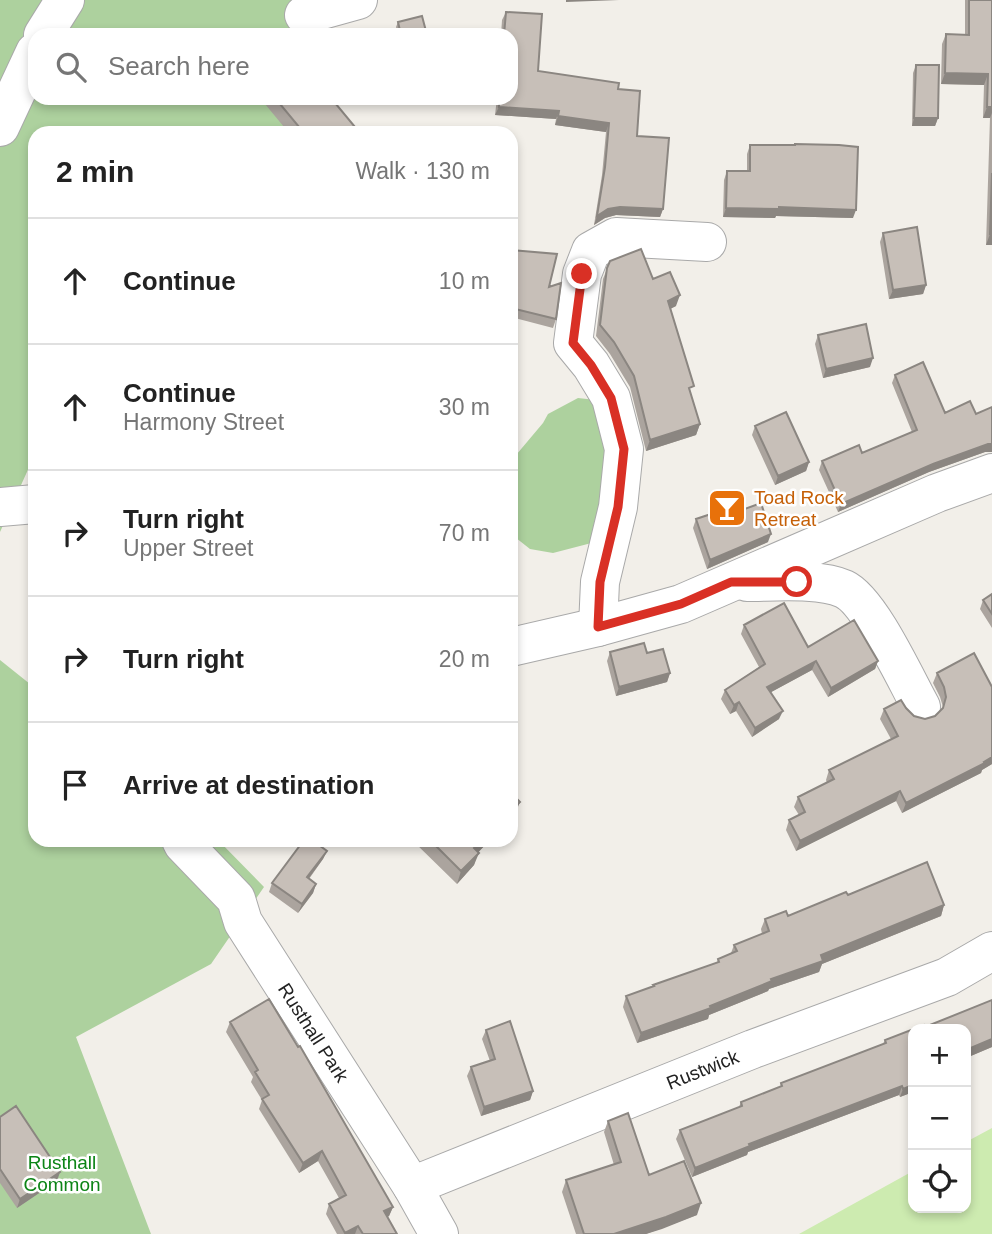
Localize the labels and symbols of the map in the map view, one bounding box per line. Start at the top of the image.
route end [566,258,597,289]
bar icon: Toad Rock Retreat [706,487,748,529]
place label: Toad Rock Retreat [754,487,844,530]
route start [781,566,812,597]
street label: Rusthall Park [274,979,353,1086]
street label: Rustwick [663,1046,742,1094]
park label: Rusthall Common [23,1152,101,1195]

